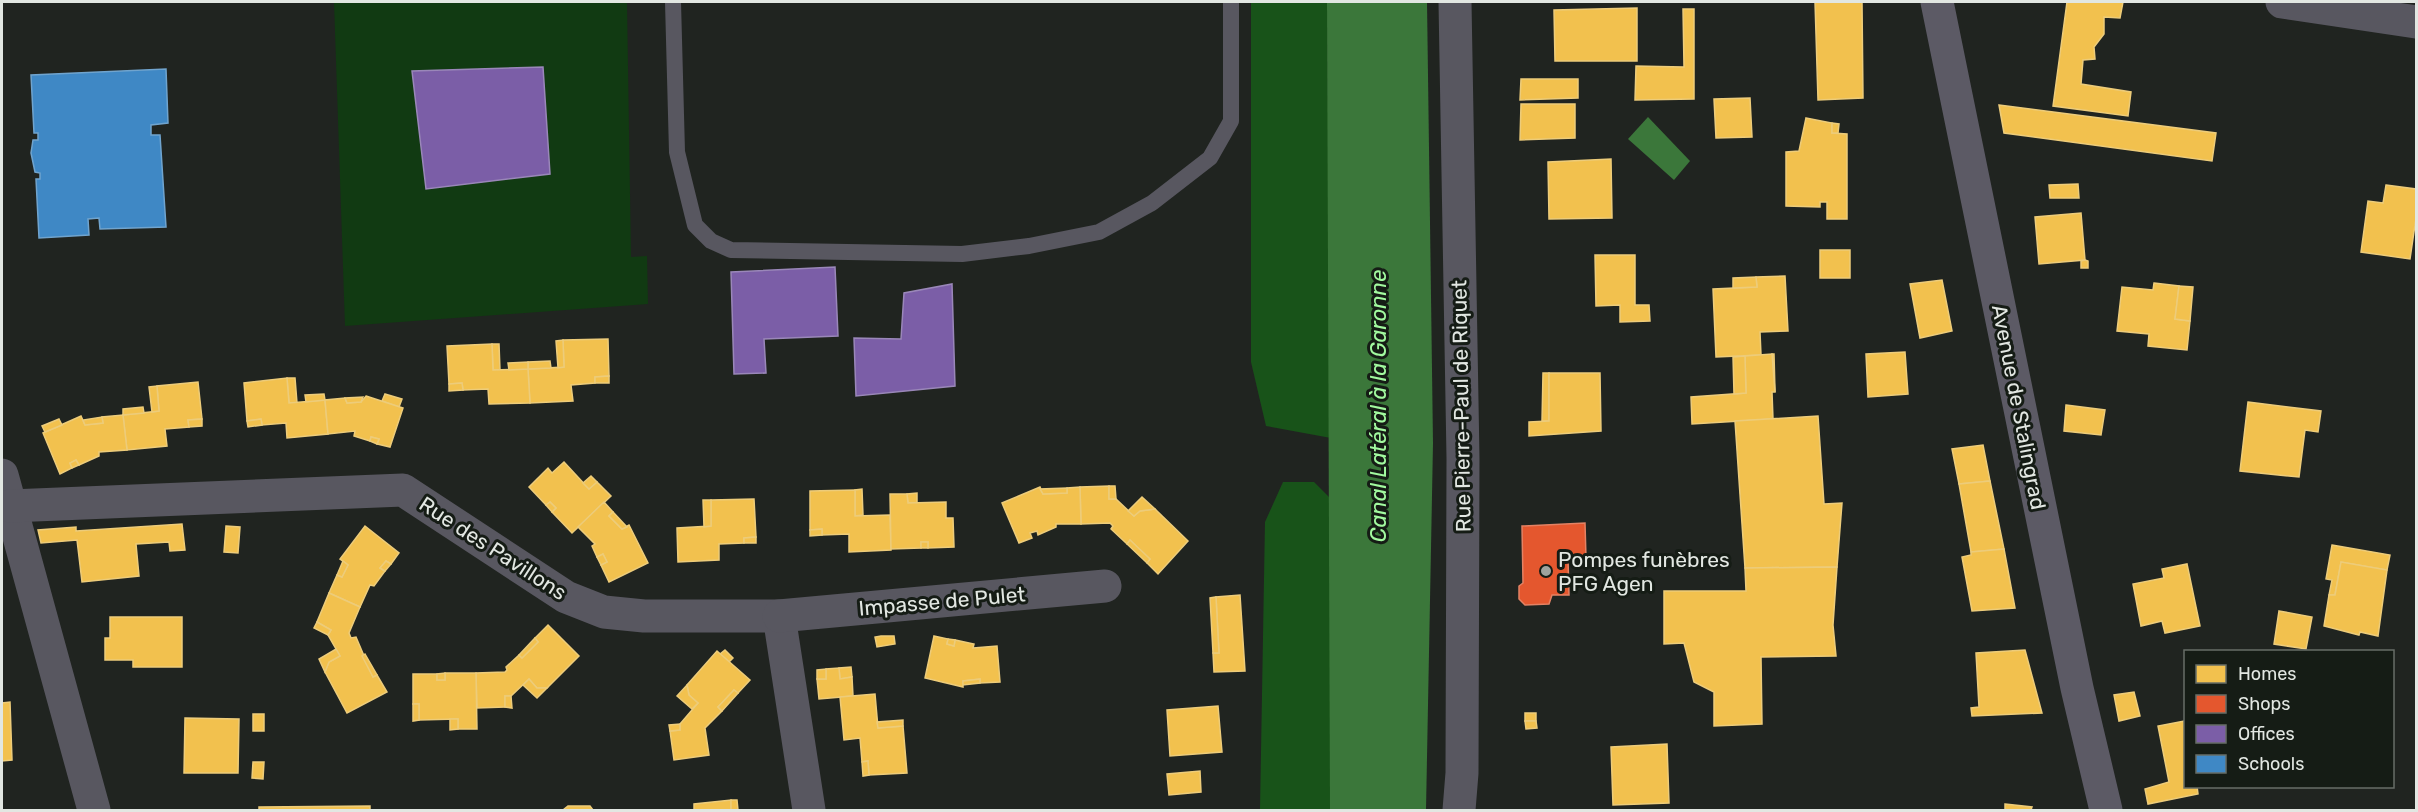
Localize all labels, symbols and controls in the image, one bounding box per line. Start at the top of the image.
water label: Canal Latéral à la Garonne [1365,270,1392,542]
street label: Rue Pierre-Paul de Riquet [1446,280,1476,532]
street label: Avenue de Stalingrad [1987,302,2051,512]
street label: Rue des Pavillons [415,491,571,605]
place label: Pompes funèbres PFG Agen [1558,547,1730,596]
marker: Pompes funèbres PFG Agen [1539,564,1553,578]
street label: Impasse de Pulet [858,581,1026,621]
legend [2184,650,2394,788]
text: Homes [2238,663,2296,685]
text: Shops [2238,693,2290,715]
text: Offices [2238,723,2295,745]
text: Schools [2238,753,2304,775]

